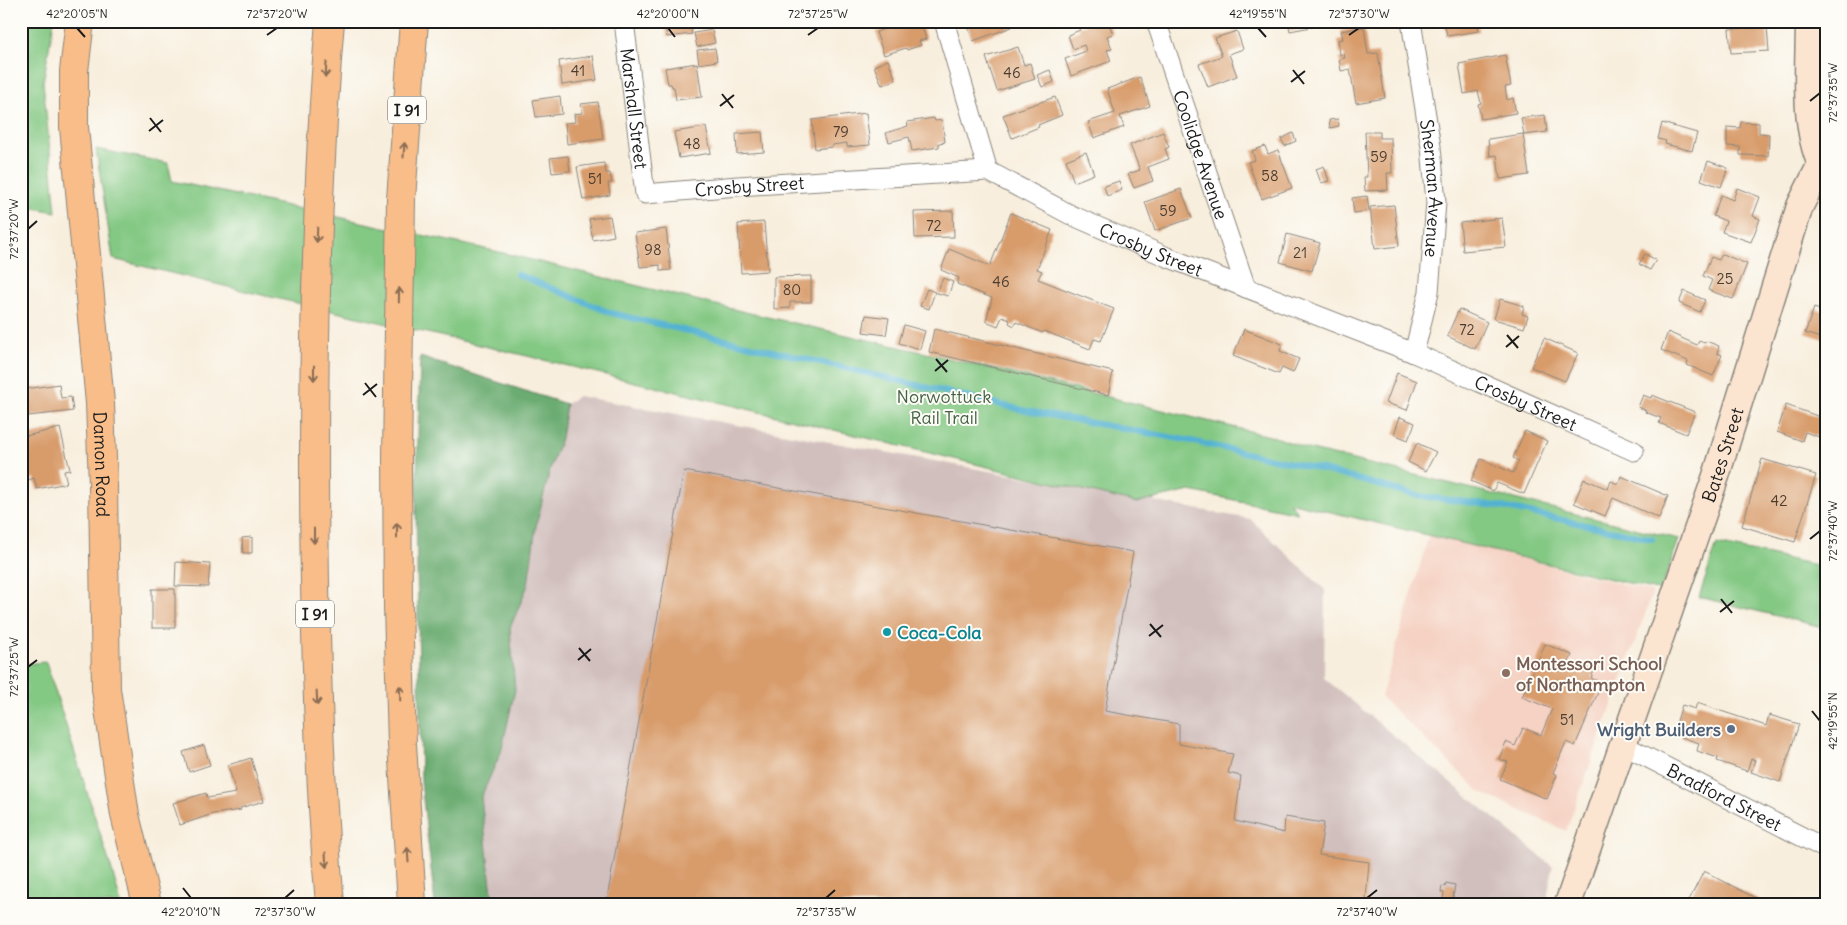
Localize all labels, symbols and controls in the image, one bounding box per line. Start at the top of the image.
text: 42°20'05"N [46,6,108,21]
text: 72°37'20"W [247,6,308,21]
text: 42°20'00"N [637,6,699,21]
text: 72°37'25"W [788,6,848,21]
text: 42°19'55"N [1229,6,1287,21]
text: 72°37'30"W [1328,6,1390,21]
street label: Marshall Street [616,47,653,170]
house number: 41 [571,61,585,80]
one-way arrow [322,62,331,78]
house number: 46 [1003,63,1021,82]
text: 72°37'35"W [1825,63,1840,123]
street label: Coolidge Avenue [1169,87,1234,222]
road number: I 91 [388,96,426,124]
street label: Sherman Avenue [1415,118,1448,258]
house number: 79 [833,122,849,141]
house number: 48 [683,134,701,153]
one-way arrow [399,142,409,158]
house number: 59 [1370,147,1388,166]
house number: 58 [1261,166,1279,185]
house number: 51 [588,169,602,188]
street label: Crosby Street [694,171,805,201]
text: 72°37'20"W [6,198,21,259]
house number: 59 [1159,201,1177,220]
house number: 72 [926,216,942,235]
street label: Crosby Street [1096,217,1206,281]
one-way arrow [312,227,322,243]
house number: 98 [644,240,662,259]
house number: 21 [1293,243,1307,262]
house number: 25 [1717,269,1733,288]
house number: 46 [992,272,1010,291]
house number: 80 [783,280,801,299]
one-way arrow [394,287,403,303]
house number: 72 [1459,320,1475,339]
one-way arrow [309,364,319,381]
street label: Crosby Street [1471,370,1580,436]
park label: Norwottuck Rail Trail [897,385,991,429]
street label: Bates Street [1696,405,1748,505]
street label: Damon Road [89,411,115,518]
house number: 42 [1771,491,1787,510]
text: 72°37'40"W [1825,500,1840,561]
one-way arrow [392,523,402,539]
one-way arrow [309,527,319,543]
road number: I 91 [296,600,334,628]
place label: Coca-Cola [897,621,982,644]
marker: Coca-Cola [881,626,893,638]
text: 72°37'25"W [6,637,21,697]
place label: Montessori School of Northampton [1516,652,1662,696]
marker: Montessori School of Northampton [1500,667,1512,679]
one-way arrow [396,685,405,701]
one-way arrow [313,690,322,706]
text: 42°19'55"N [1825,692,1840,750]
house number: 51 [1560,710,1574,729]
place label: Wright Builders [1597,718,1721,741]
marker: Wright Builders [1725,723,1737,735]
street label: Bradford Street [1663,758,1786,836]
one-way arrow [404,847,413,863]
one-way arrow [322,852,331,868]
text: 42°20'10"N [161,904,221,919]
text: 72°37'30"W [254,904,316,919]
text: 72°37'35"W [796,904,856,919]
text: 72°37'40"W [1337,904,1398,919]

